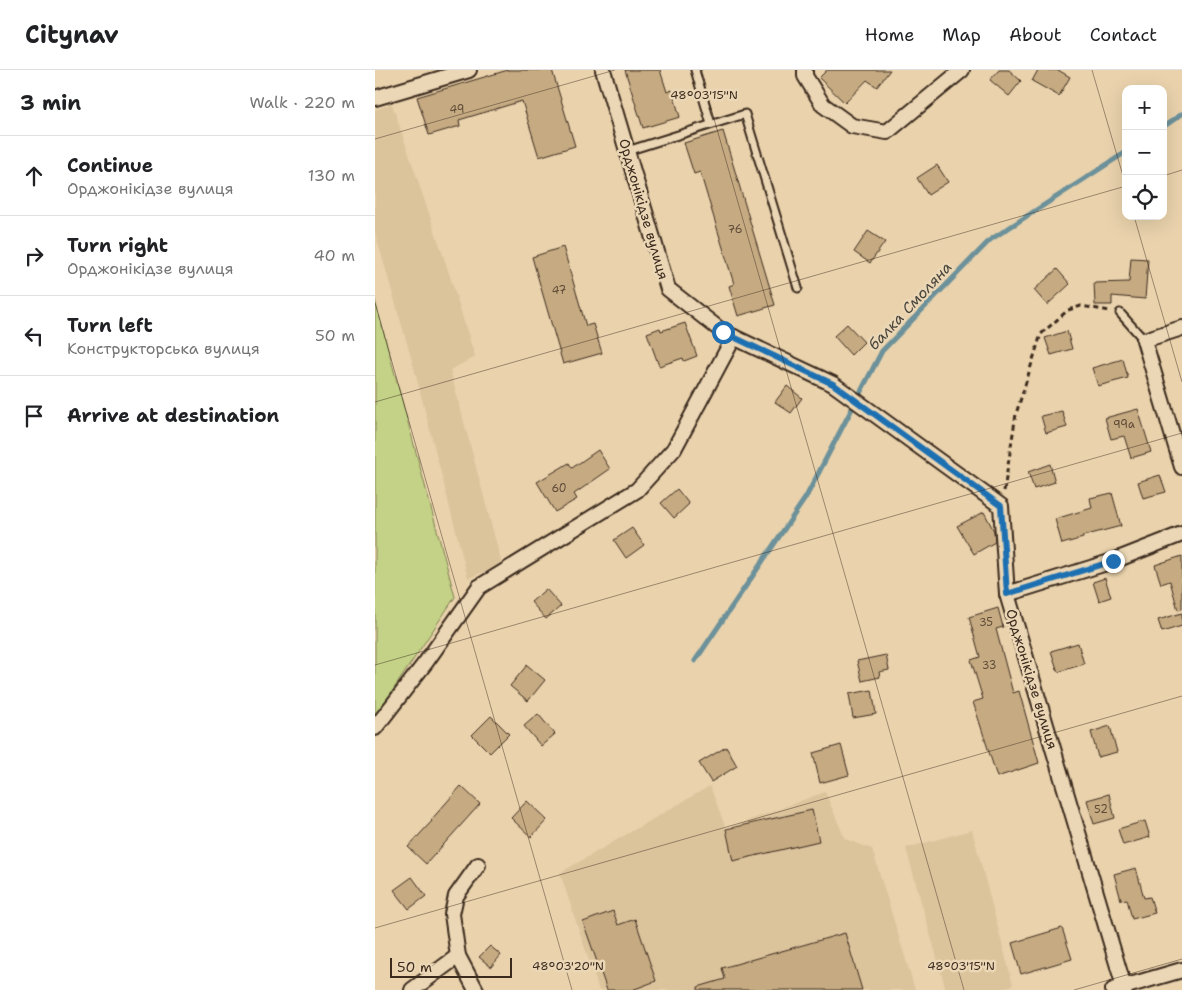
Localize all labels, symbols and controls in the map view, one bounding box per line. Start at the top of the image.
text: Citynav [25,19,119,51]
text: Home [865,23,914,47]
text: Map [942,23,981,47]
text: About [1009,23,1062,47]
text: Contact [1090,23,1157,47]
map controls [1122,85,1167,220]
button: + [1122,85,1167,130]
text: 48°03'15"N [670,87,738,103]
text: 3 min [20,89,81,117]
text: Walk · 220 m [249,92,355,113]
house number: 49 [450,102,464,117]
button: − [1122,130,1167,175]
street label: Орджонікідзе вулиця [615,136,673,282]
text: Continue [67,153,153,178]
icon: ahead [20,162,48,190]
text: 130 m [308,165,355,186]
button: locate [1122,175,1167,220]
text: Орджонікідзе вулиця [67,178,234,199]
house number: 76 [728,222,742,237]
text: Turn right [67,233,168,258]
icon: right [20,242,48,270]
text: 40 m [313,245,355,266]
water label: балка Смоляна [864,257,956,355]
text: Орджонікідзе вулиця [67,258,234,279]
house number: 47 [552,283,567,298]
text: Turn left [67,313,153,338]
route start [712,321,735,344]
icon: left [20,322,48,350]
text: 50 m [315,325,355,346]
text: Конструкторська вулиця [67,338,260,359]
icon: arrive [20,402,48,430]
text: Arrive at destination [67,403,279,428]
house number: 99а [1113,417,1135,432]
house number: 60 [551,481,567,496]
route end [1102,550,1125,573]
street label: Орджонікідзе вулиця [1002,607,1062,751]
house number: 35 [979,615,993,630]
house number: 33 [982,658,996,673]
house number: 52 [1094,802,1108,817]
scale bar [390,955,513,978]
text: 50 m [397,958,432,976]
text: 48°03'20"N [532,958,604,974]
text: 48°03'15"N [927,958,995,974]

